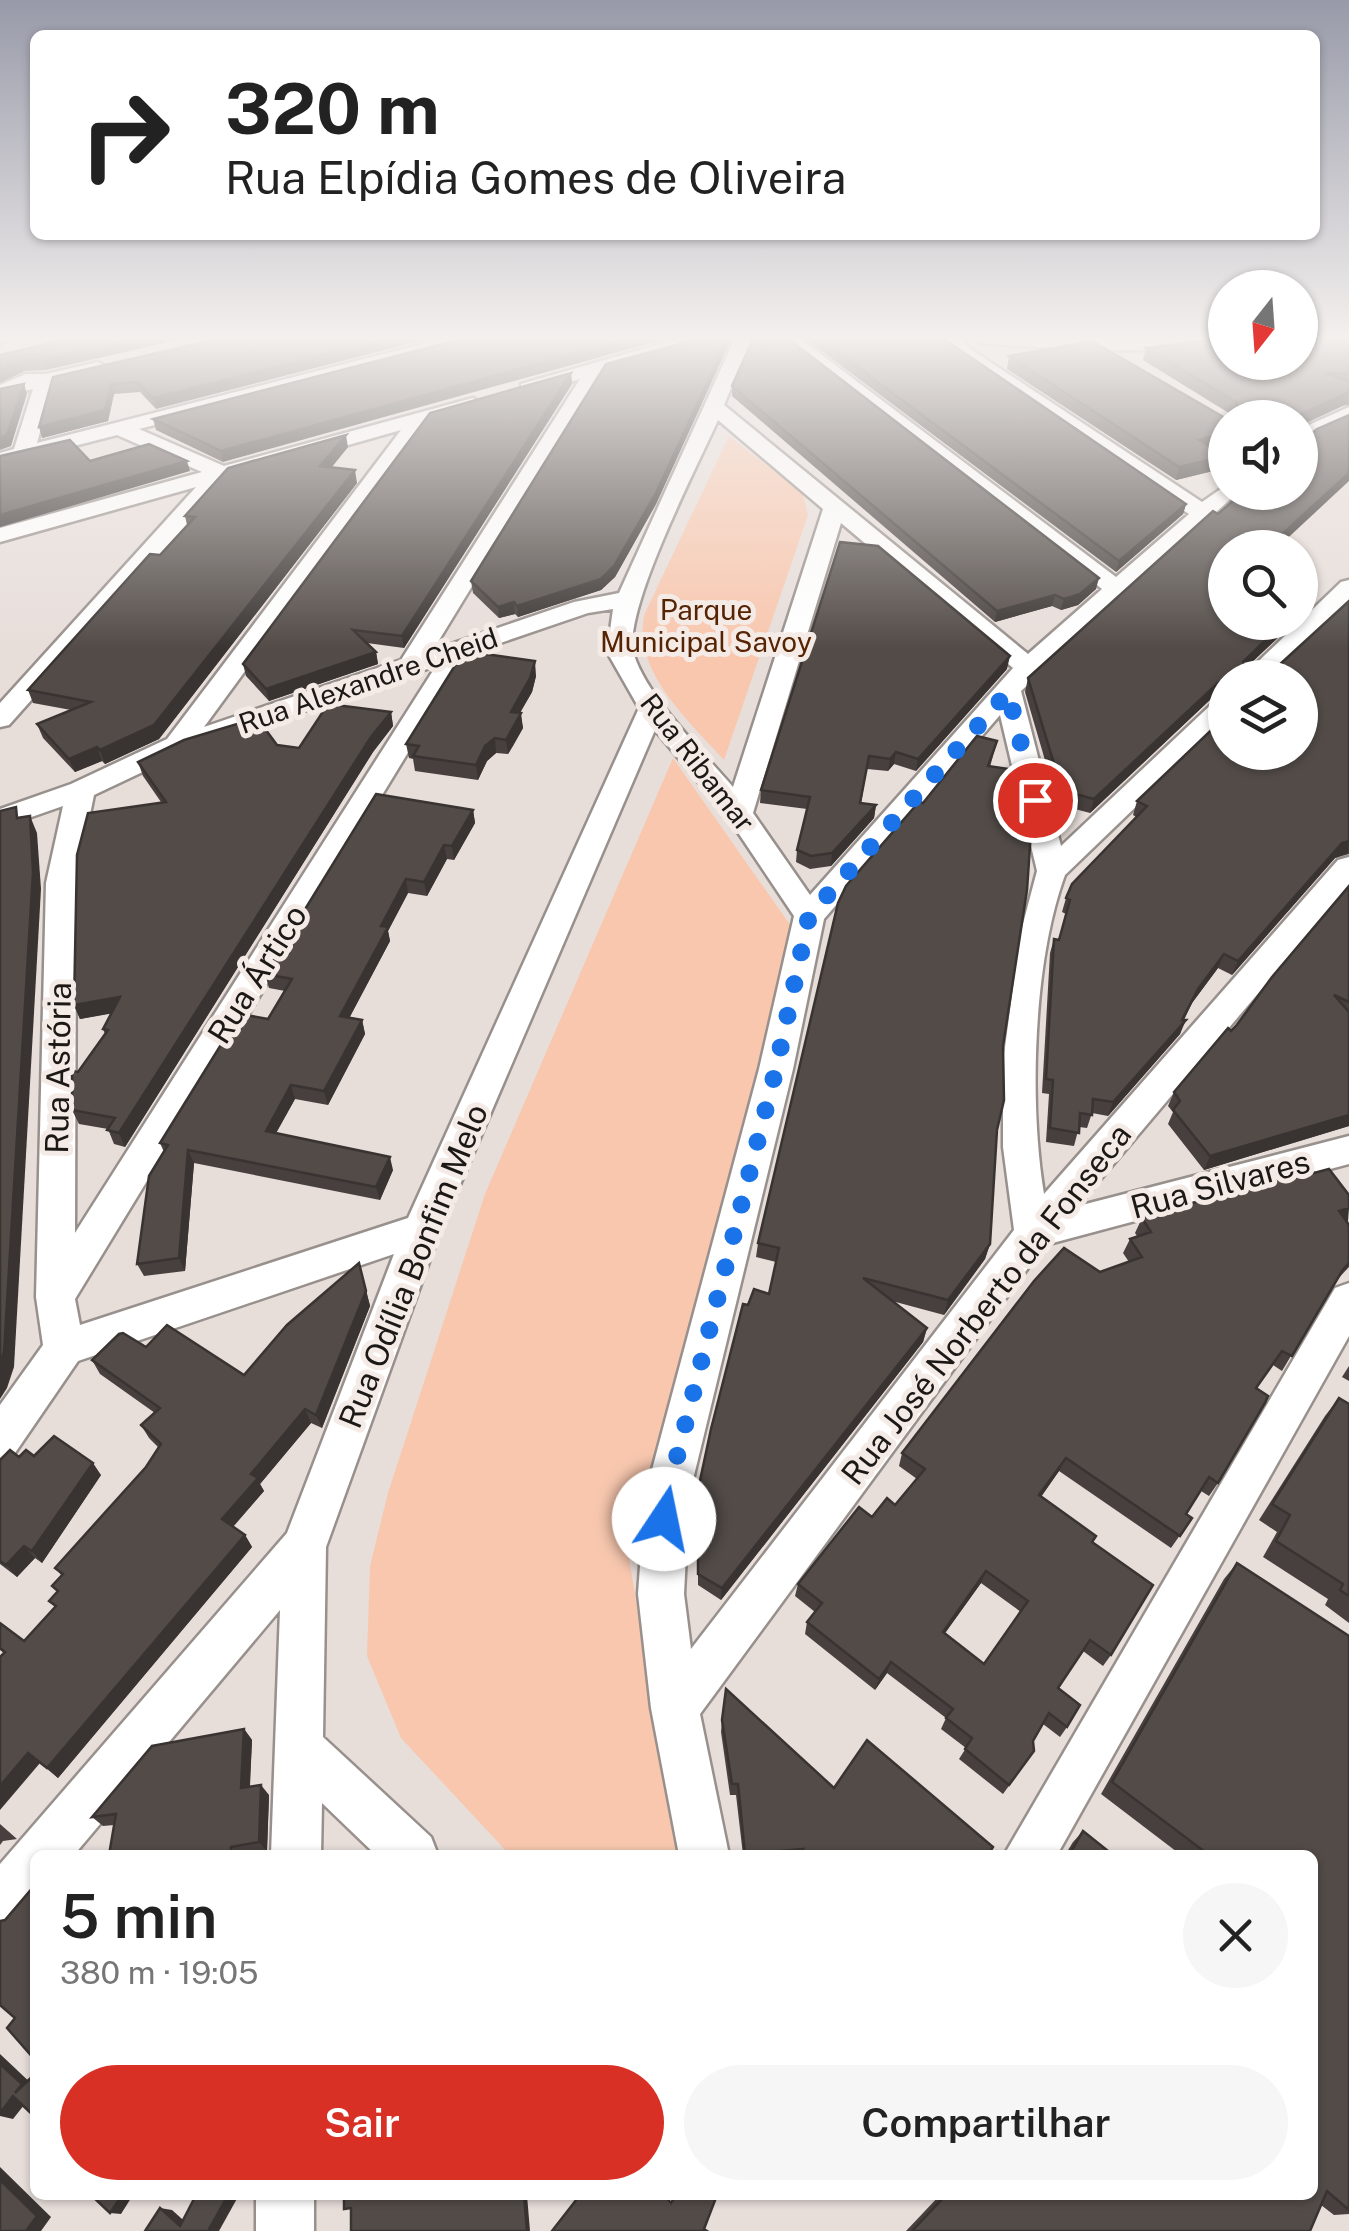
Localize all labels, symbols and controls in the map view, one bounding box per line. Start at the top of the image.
text: 320 m [225,67,440,150]
icon: right [60,70,190,200]
text: Rua Elpídia Gomes de Oliveira [225,151,846,204]
north arrow [1208,270,1318,380]
map controls [1208,270,1318,770]
button: sound [1208,400,1318,510]
button: search [1208,530,1318,640]
park label: Parque Municipal Savoy [600,593,812,658]
street label: Rua Alexandre Cheid [234,620,502,740]
button: layers [1208,660,1318,770]
street label: Rua Ribamar [634,687,762,837]
pin [993,758,1078,843]
icon: arrive [1008,773,1063,828]
street label: Rua Ártico [200,898,314,1050]
street label: Rua Astória [38,982,78,1154]
street label: Rua Odília Bonfim Melo [331,1099,495,1433]
street label: Rua José Norberto da Fonseca [834,1116,1138,1492]
street label: Rua Silvares [1126,1142,1314,1226]
position arrow [612,1467,716,1571]
text: 5 min [60,1881,217,1952]
button: close [1183,1883,1288,1988]
text: 380 m · 19:05 [60,1954,259,1991]
button: Sair [60,2065,664,2180]
button: Compartilhar [684,2065,1288,2180]

